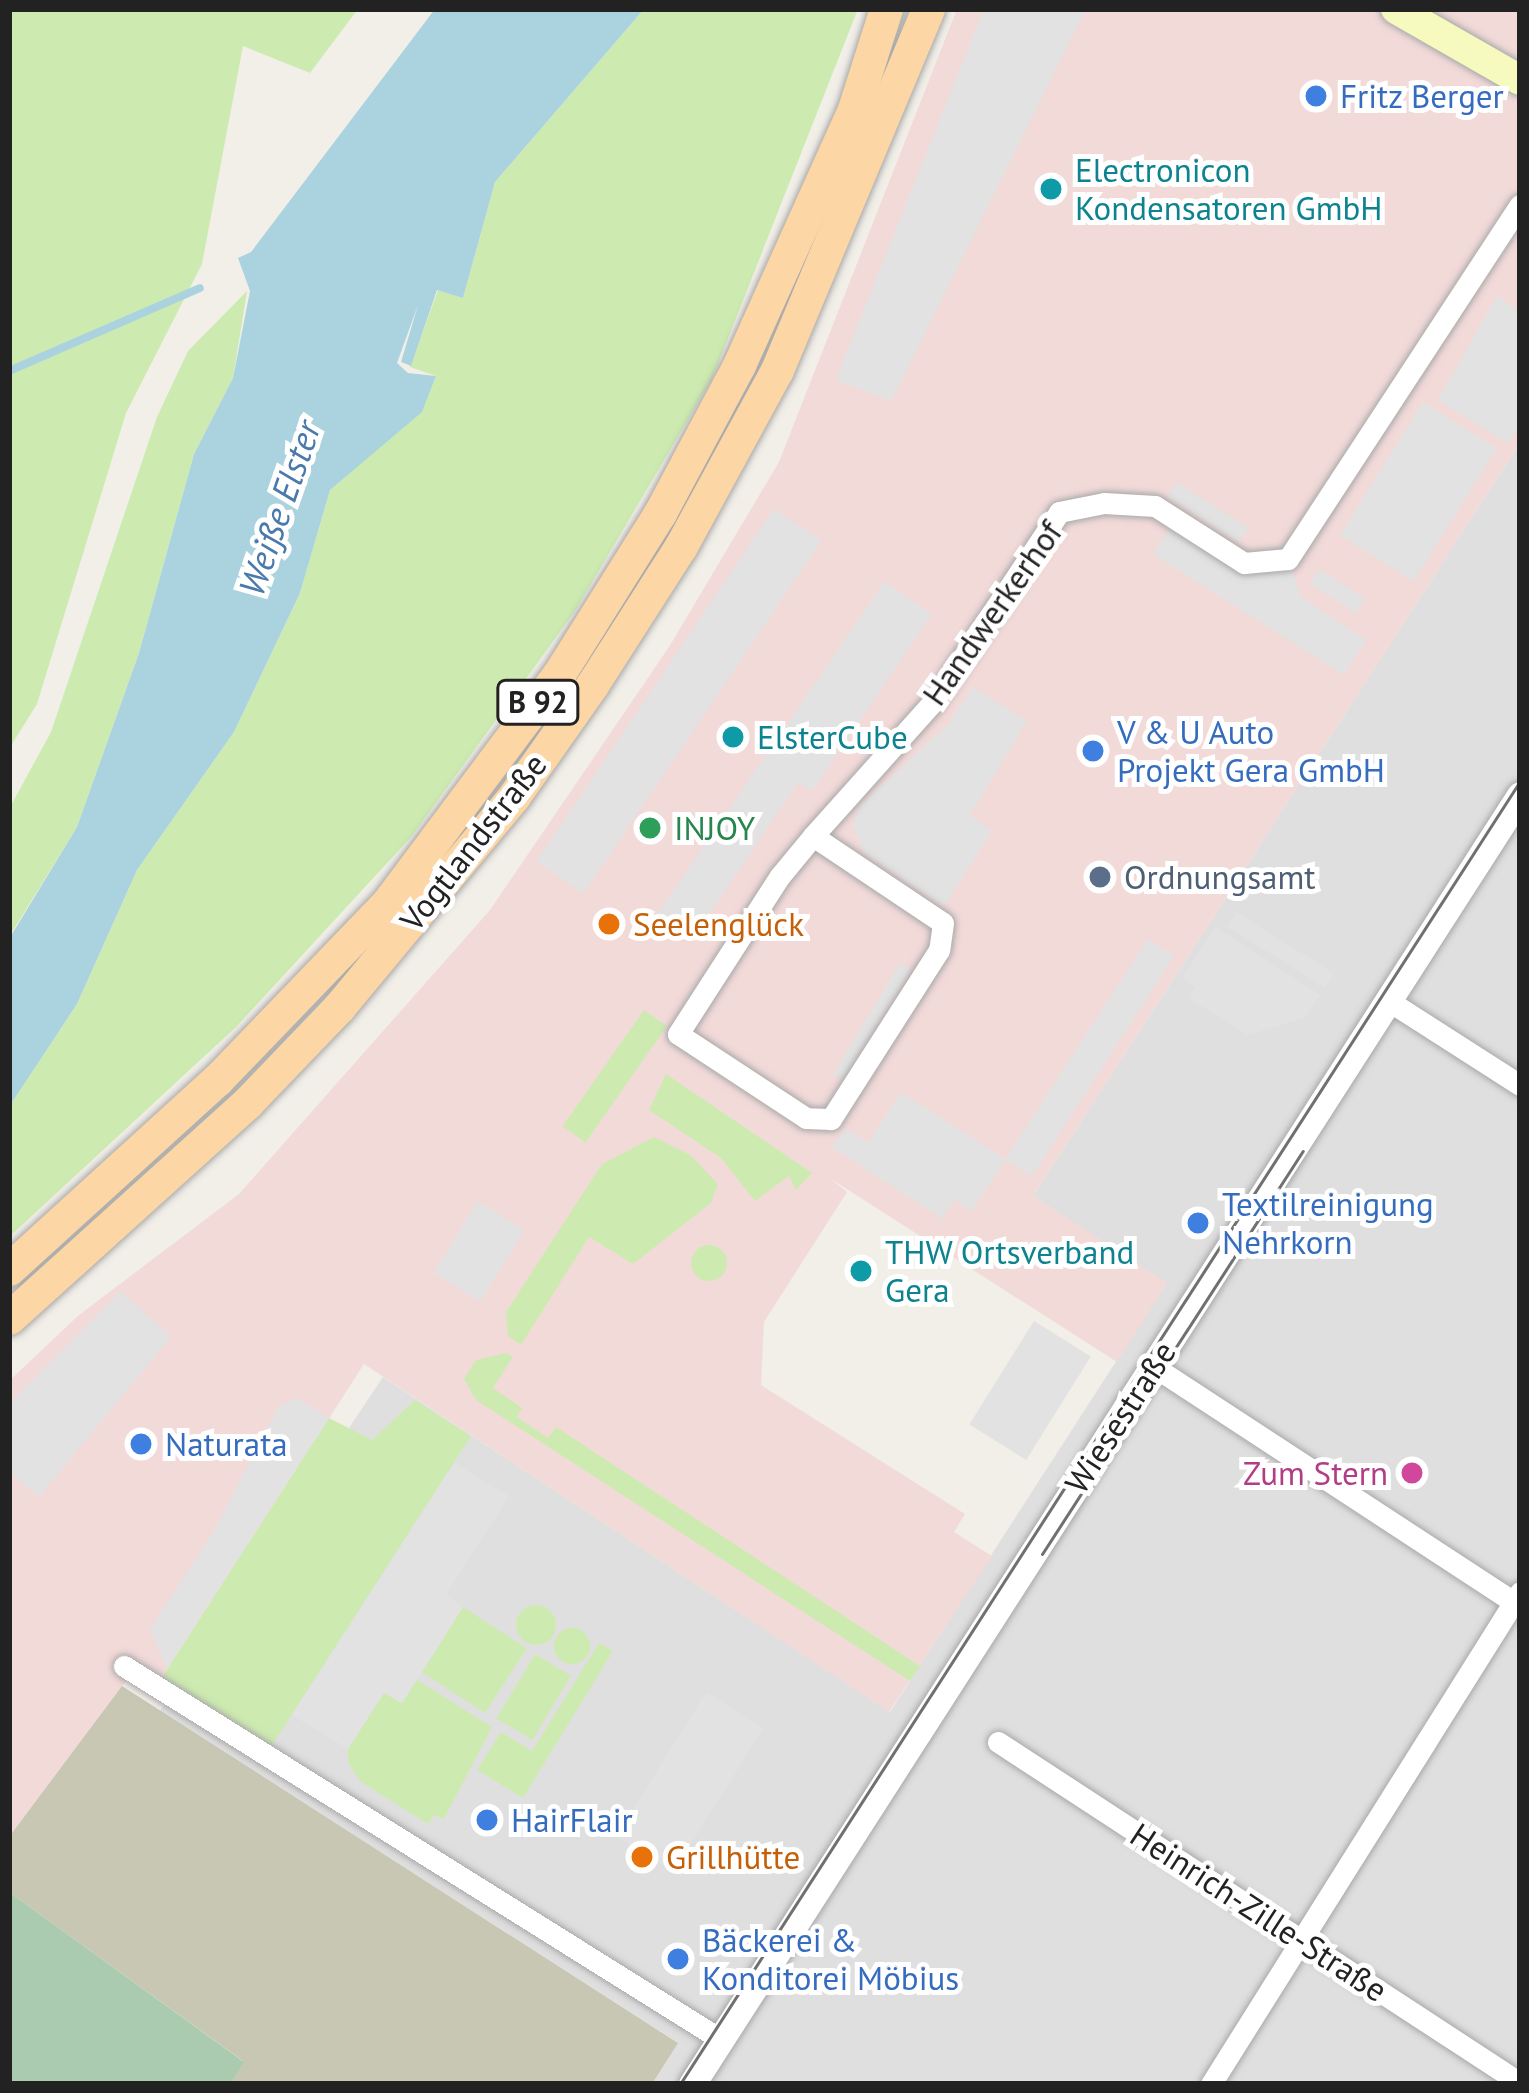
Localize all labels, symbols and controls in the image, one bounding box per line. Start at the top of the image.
place label: Fritz Berger [1340,76,1505,116]
marker: Fritz Berger [1303,83,1329,109]
place label: Electronicon Kondensatoren GmbH [1075,150,1382,228]
marker: Electronicon Kondensatoren GmbH [1038,176,1064,202]
water label: Weiße Elster [229,415,329,601]
street label: Handwerkerhof [914,513,1070,713]
road number: B 92 [496,678,580,726]
place label: V & U Auto Projekt Gera GmbH [1117,712,1385,790]
place label: ElsterCube [757,717,908,757]
marker: ElsterCube [720,724,746,750]
marker: V & U Auto Projekt Gera GmbH [1080,738,1106,764]
street label: Vogtlandstraße [391,745,555,939]
place label: INJOY [674,808,755,848]
marker: INJOY [637,815,663,841]
place label: Ordnungsamt [1124,857,1315,897]
marker: Ordnungsamt [1087,864,1113,890]
place label: Seelenglück [633,904,804,944]
marker: Seelenglück [596,911,622,937]
place label: Textilreinigung Nehrkorn [1222,1184,1434,1262]
marker: Textilreinigung Nehrkorn [1185,1210,1211,1236]
place label: THW Ortsverband Gera [885,1232,1135,1310]
marker: THW Ortsverband Gera [848,1258,874,1284]
street label: Wiesestraße [1056,1334,1184,1500]
place label: Naturata [165,1424,288,1464]
marker: Naturata [128,1431,154,1457]
place label: Zum Stern [1243,1453,1388,1493]
marker: Zum Stern [1399,1460,1425,1486]
place label: HairFlair [511,1800,633,1840]
marker: HairFlair [474,1807,500,1833]
street label: Heinrich-Zille-Straße [1123,1814,1395,2010]
place label: Grillhütte [666,1837,800,1877]
marker: Grillhütte [629,1844,655,1870]
place label: Bäckerei & Konditorei Möbius [702,1920,959,1998]
marker: Bäckerei & Konditorei Möbius [665,1946,691,1972]

